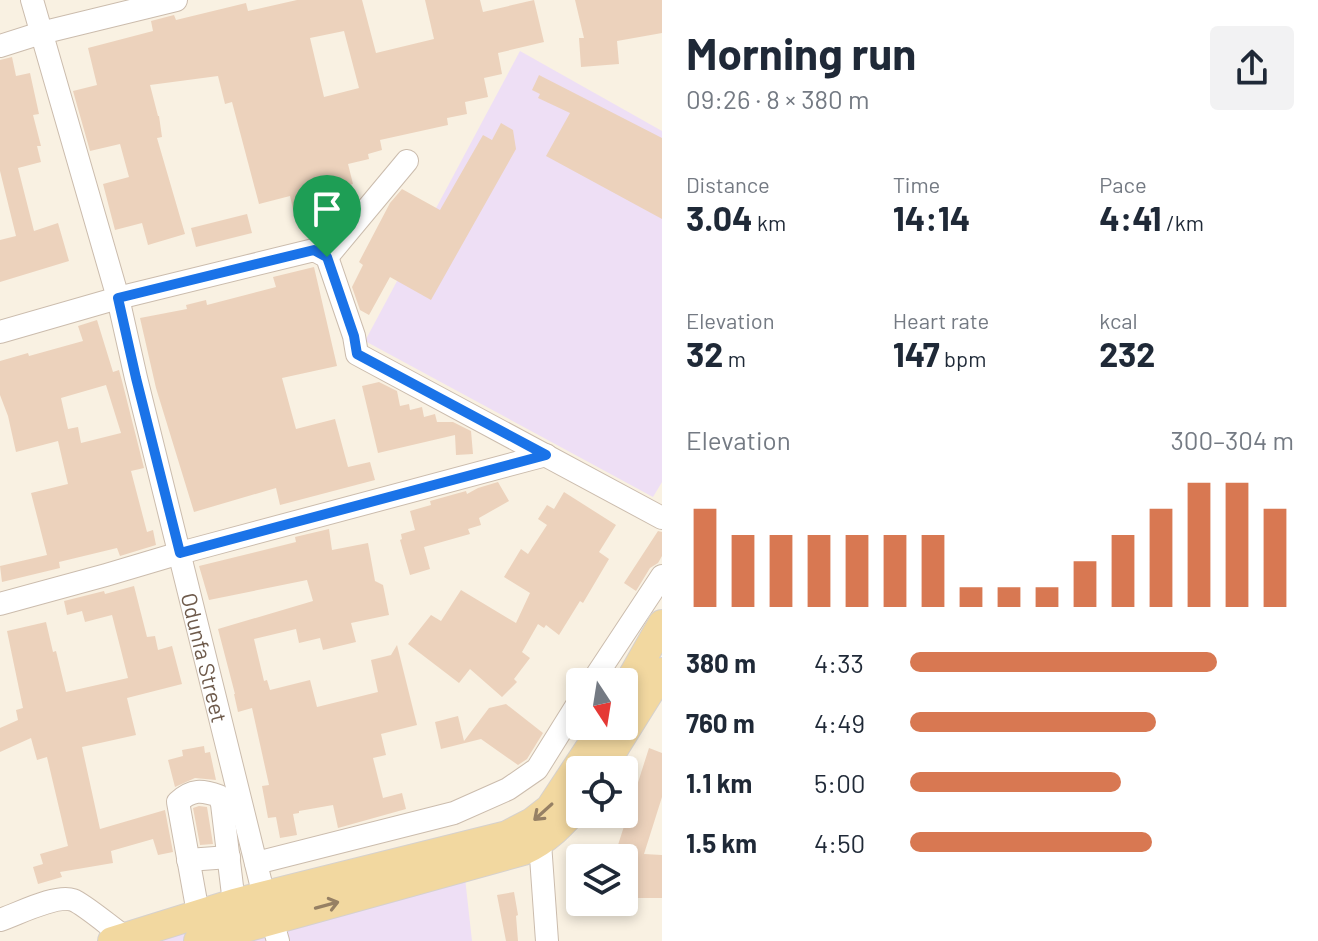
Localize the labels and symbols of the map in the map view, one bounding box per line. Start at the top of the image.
pin [293,175,361,257]
street label: Odunfa Street [177,590,234,725]
north arrow [566,668,638,740]
one-way arrow [533,803,553,821]
one-way arrow [313,896,339,911]

